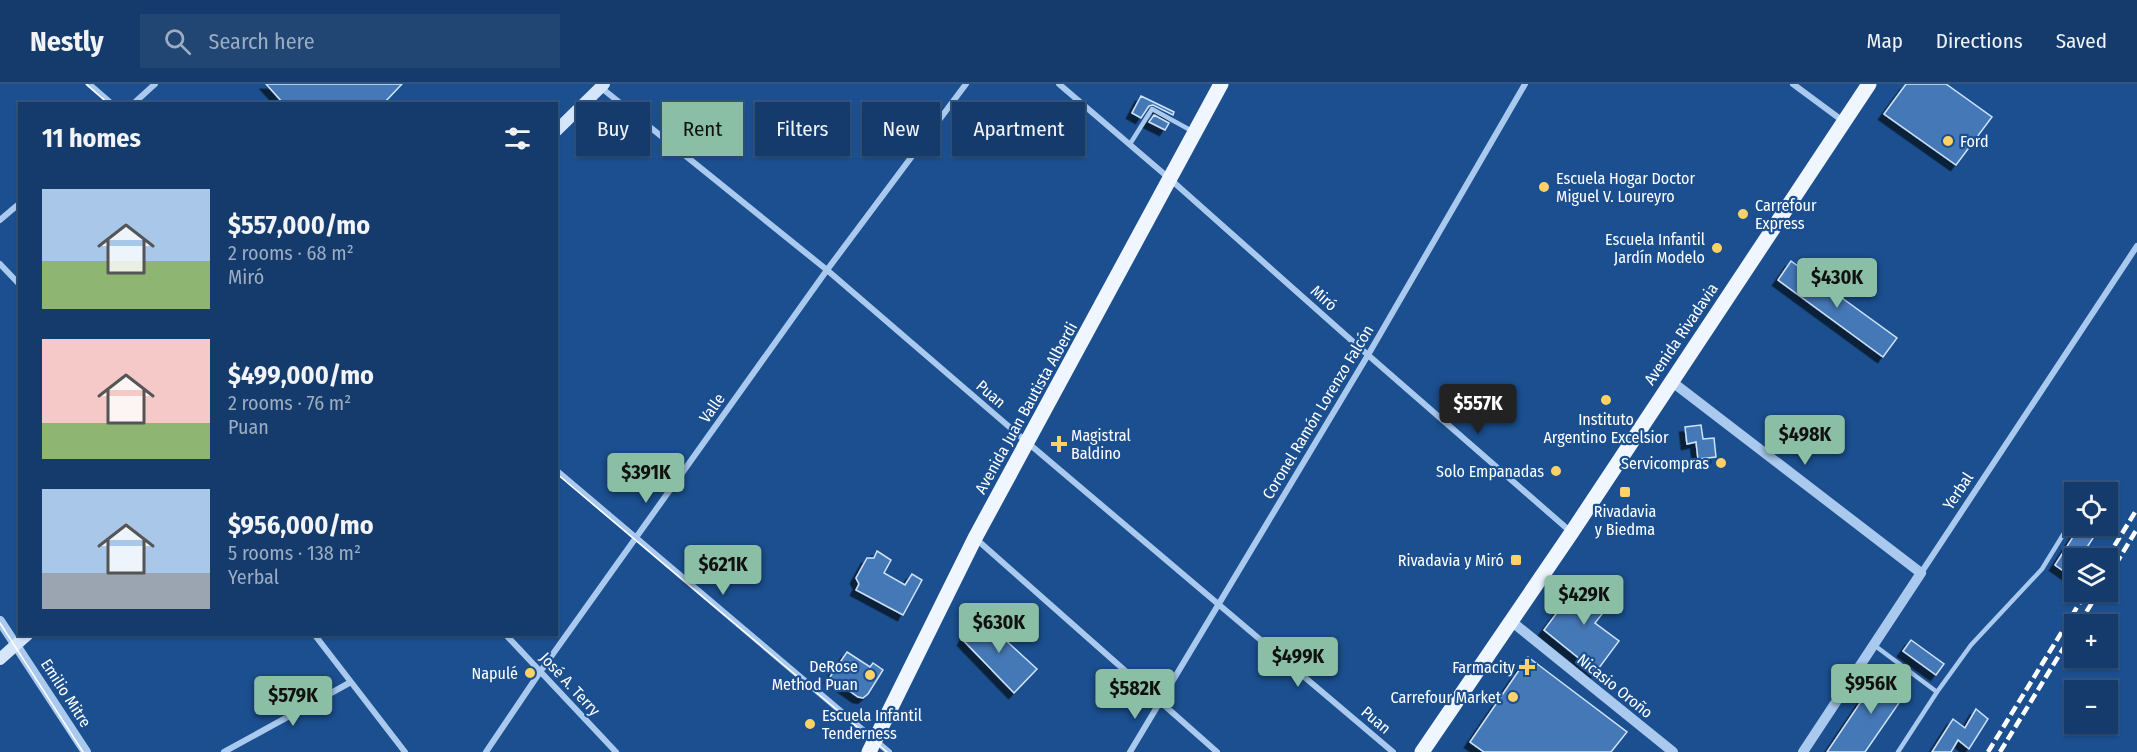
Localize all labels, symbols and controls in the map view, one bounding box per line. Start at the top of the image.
search box [140,14,560,68]
text: Nestly [30,25,104,58]
icon: search [161,25,194,58]
text: Search here [209,28,315,55]
text: Map [1866,28,1903,54]
text: Directions [1936,28,2023,54]
text: Saved [2056,28,2107,54]
chip: Buy [576,102,650,156]
chip: Rent [662,102,743,156]
chip: Filters [755,102,850,156]
chip: New [862,102,940,156]
chip: Apartment [952,102,1085,156]
icon: filters [501,122,534,155]
text: 11 homes [42,123,141,154]
place label: Ford [1960,132,1989,151]
marker: Ford [1941,134,1955,148]
place label: Escuela Hogar Doctor Miguel V. Loureyro [1556,169,1695,206]
marker: Escuela Hogar Doctor Miguel V. Loureyro [1537,180,1551,194]
place label: Carrefour Express [1755,196,1817,233]
marker: Carrefour Express [1736,207,1750,221]
text: $557,000/mo [228,210,370,241]
icon: home [90,213,162,285]
place label: Escuela Infantil Jardín Modelo [1605,230,1705,267]
text: 2 rooms · 68 m² [228,241,354,265]
marker: Escuela Infantil Jardín Modelo [1710,241,1724,255]
pin: $430K [1795,258,1879,309]
text: Miró [228,265,264,289]
text: $430K [1811,265,1863,289]
street label: Avenida Rivadavia [1640,279,1722,389]
street label: Miró [1307,281,1341,315]
street label: Avenida Juan Bautista Alberdi [971,319,1081,497]
street label: Coronel Ramón Lorenzo Falcón [1258,322,1378,502]
text: $499,000/mo [228,360,374,391]
icon: home [90,363,162,435]
street label: Puan [972,376,1010,412]
pin: $557K [1436,384,1520,435]
street label: Valle [695,390,729,426]
text: 2 rooms · 76 m² [228,391,351,415]
text: $557K [1453,391,1503,415]
marker: Instituto Argentino Excelsior [1599,393,1613,407]
place label: Instituto Argentino Excelsior [1543,410,1669,447]
text: Puan [228,415,269,439]
pin: $498K [1763,415,1847,466]
text: $498K [1779,422,1831,446]
place label: Magistral Baldino [1071,426,1131,463]
marker: Magistral Baldino [1052,437,1066,451]
pin: $391K [604,453,688,504]
place label: Servicompras [1621,454,1709,473]
marker: Servicompras [1714,456,1728,470]
text: $391K [621,460,671,484]
place label: Solo Empanadas [1436,462,1544,481]
marker: Solo Empanadas [1549,464,1563,478]
street label: Yerbal [1939,469,1977,513]
map controls [2064,482,2118,734]
button: locate [2064,482,2118,536]
marker: Rivadavia y Biedma [1618,485,1632,499]
place label: Rivadavia y Biedma [1594,502,1656,539]
text: $956,000/mo [228,510,374,541]
icon: home [90,513,162,585]
text: 5 rooms · 138 m² [228,541,361,565]
pin: $621K [681,545,765,596]
button: layers [2064,548,2118,602]
place label: Rivadavia y Miró [1398,551,1504,570]
text: $621K [698,552,748,576]
marker: Rivadavia y Miró [1509,553,1523,567]
text: Yerbal [228,565,279,589]
pin: $429K [1542,575,1626,626]
text: $429K [1558,582,1610,606]
pin: $630K [957,603,1041,654]
text: $630K [973,610,1025,634]
button: + [2064,614,2118,668]
pin: $499K [1256,637,1340,688]
text: $499K [1272,644,1324,668]
street label: José A. Terry [536,648,605,720]
street label: Nicasio Oroño [1573,650,1657,722]
street label: Emilio Mitre [37,655,95,731]
place label: DeRose Method Puan [772,657,858,694]
place label: Farmacity [1452,658,1516,677]
marker: Farmacity [1520,660,1534,674]
place label: Napulé [472,664,518,683]
pin: $956K [1829,664,1913,715]
marker: Napulé [523,666,537,680]
marker: DeRose Method Puan [863,668,877,682]
pin: $582K [1093,669,1177,720]
text: $956K [1845,671,1897,695]
pin: $579K [251,676,335,727]
text: $582K [1109,676,1161,700]
button: − [2064,680,2118,734]
text: $579K [268,683,318,707]
place label: Carrefour Market [1390,688,1502,707]
marker: Carrefour Market [1506,690,1520,704]
street label: Puan [1357,702,1395,738]
place label: Escuela Infantil Tenderness [822,706,922,743]
marker: Escuela Infantil Tenderness [803,717,817,731]

